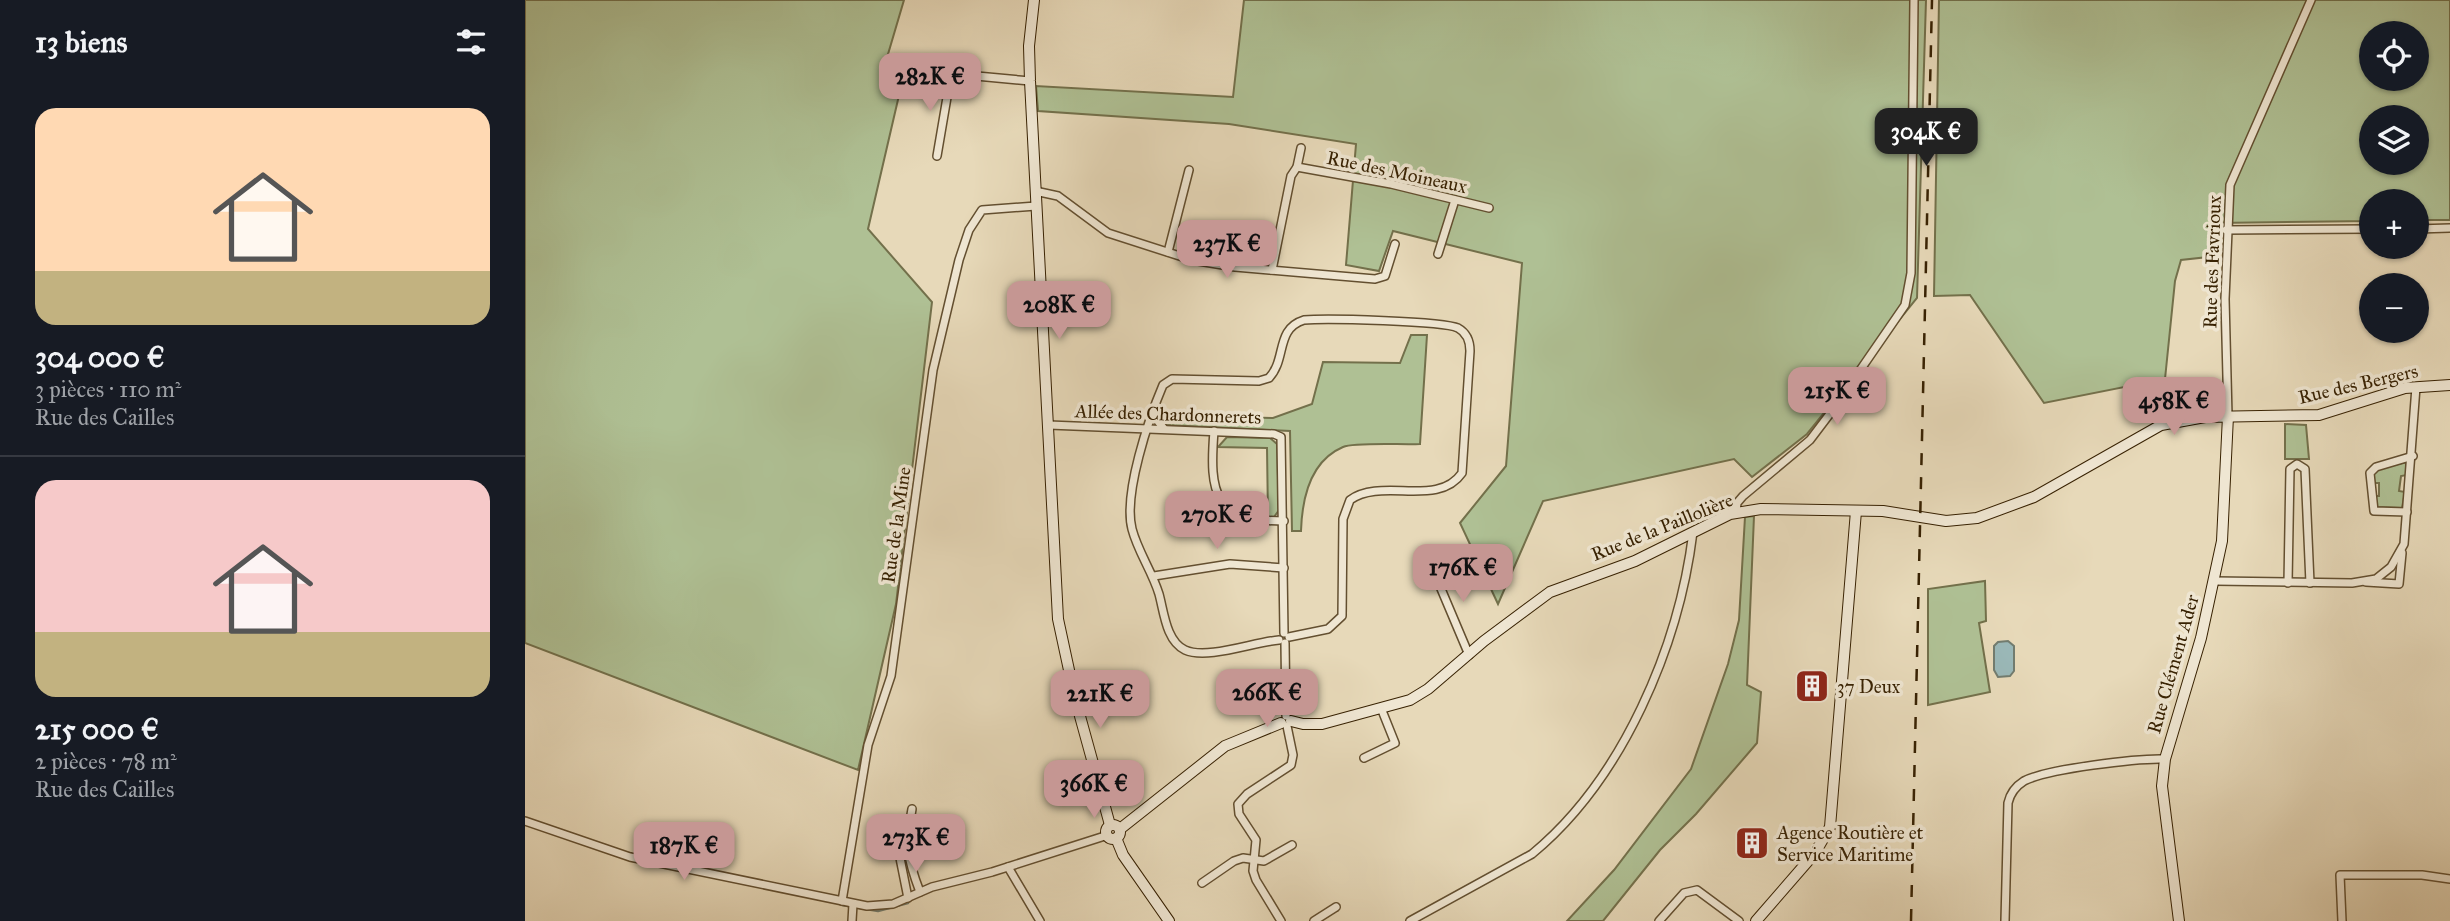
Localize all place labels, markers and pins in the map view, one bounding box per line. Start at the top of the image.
pin: 282K € [873,54,987,113]
pin: 304K € [1869,108,1983,168]
pin: 237K € [1170,220,1284,280]
pin: 208K € [1002,282,1116,341]
pin: 215K € [1780,368,1894,427]
pin: 458K € [2117,378,2231,437]
pin: 270K € [1160,491,1274,551]
pin: 176K € [1406,544,1520,604]
building icon: 37 Deux [1793,667,1831,705]
pin: 221K € [1043,670,1157,730]
pin: 266K € [1210,670,1324,729]
place label: 37 Deux [1837,675,1901,698]
pin: 366K € [1037,760,1151,820]
pin: 273K € [859,814,973,874]
place label: Agence Routière et Service Maritime [1776,821,1924,866]
pin: 187K € [627,822,741,882]
building icon: Agence Routière et Service Maritime [1733,824,1771,862]

